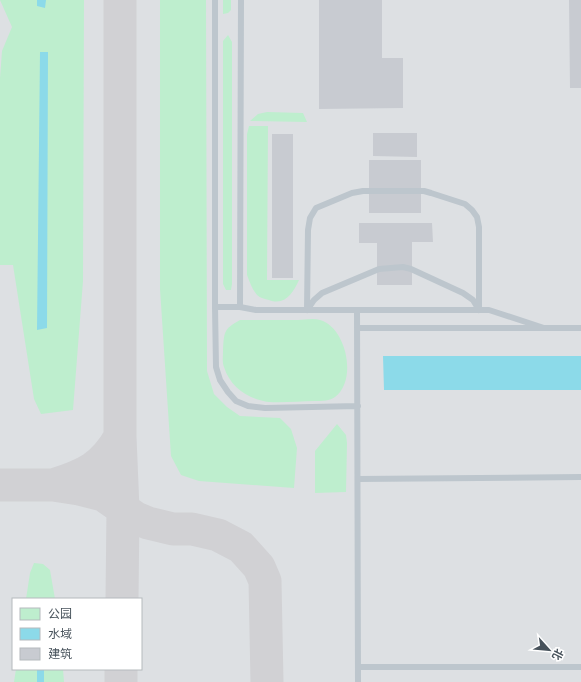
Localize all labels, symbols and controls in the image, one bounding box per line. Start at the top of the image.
legend [12,598,142,670]
text: 公园 [48,607,72,622]
text: 水域 [48,627,72,642]
north arrow [529,630,569,670]
text: 北 [549,646,566,662]
text: 建筑 [48,647,72,662]

